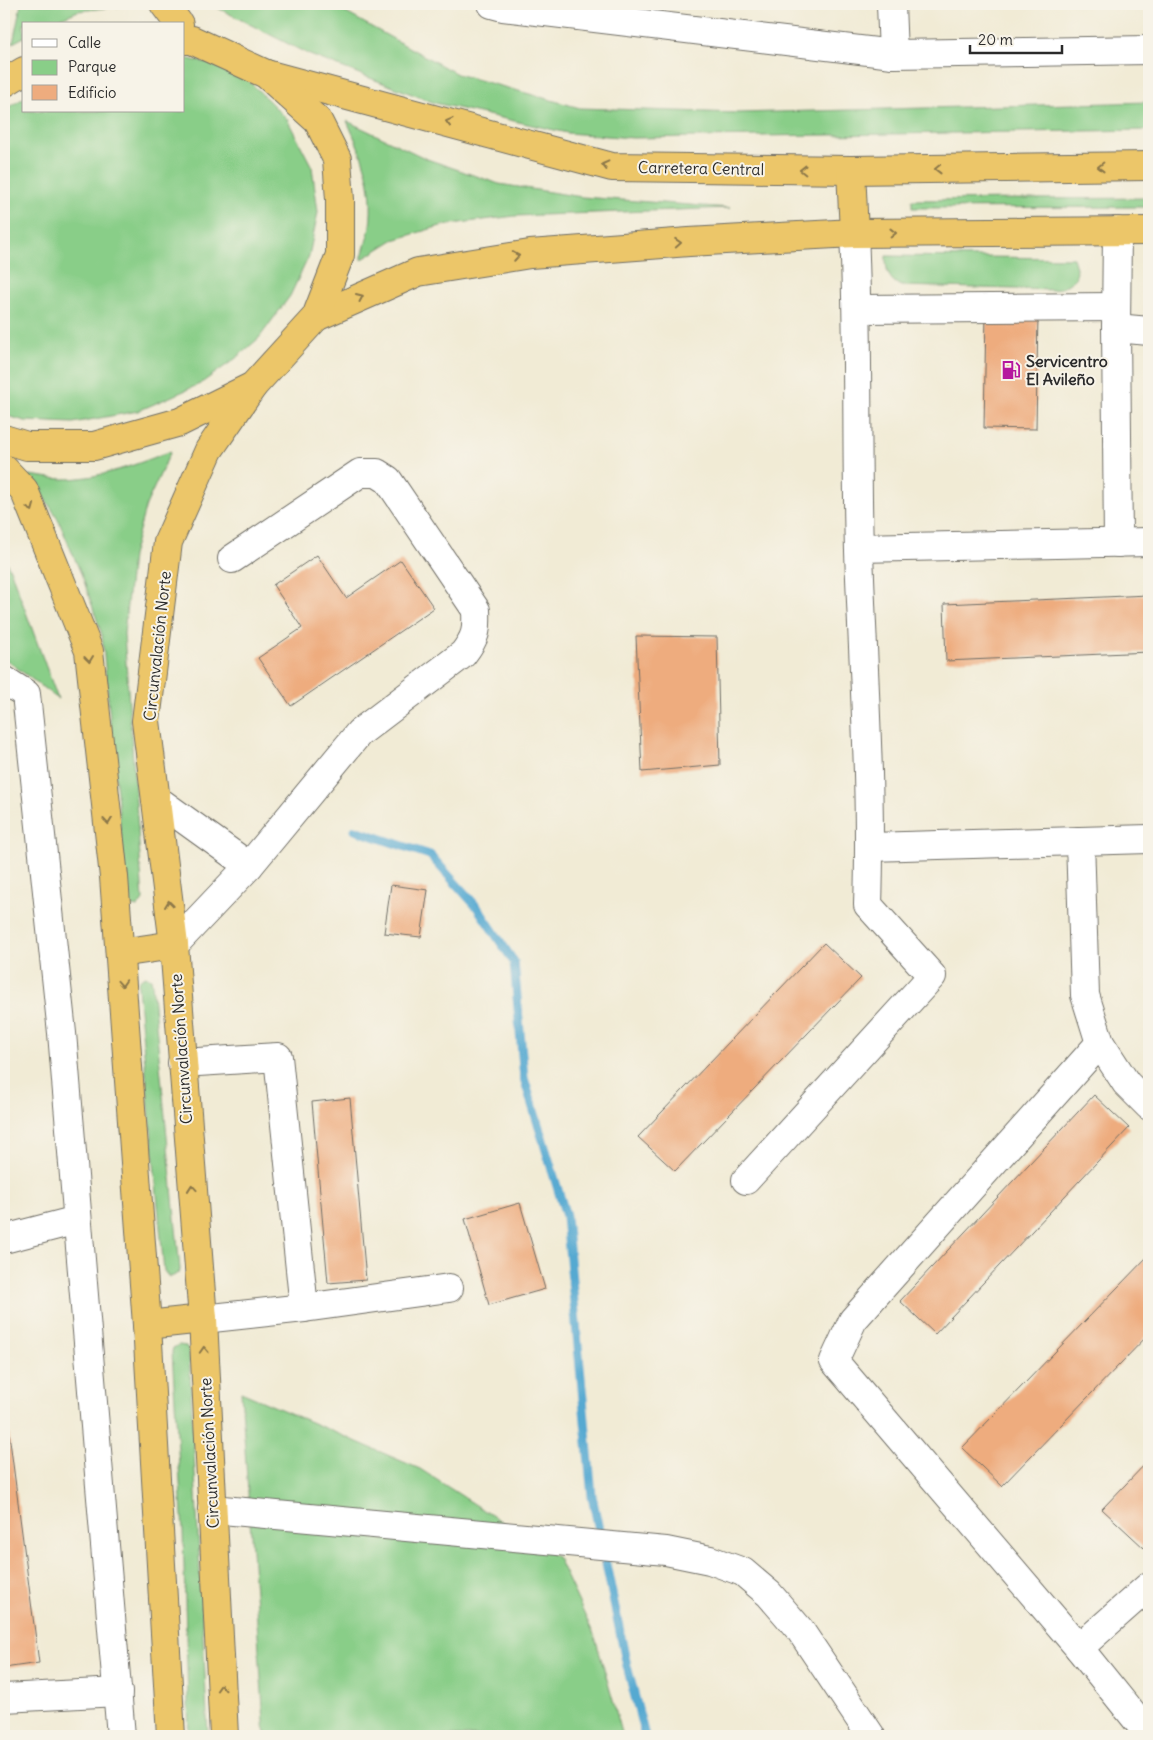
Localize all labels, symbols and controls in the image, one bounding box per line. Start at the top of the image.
legend [22,22,185,112]
scale bar [970,22,1063,54]
text: 20 m [978,30,1013,49]
text: Calle [68,33,101,52]
text: Parque [68,57,116,76]
text: Edificio [68,83,116,102]
one-way arrow [445,118,453,128]
street label: Carretera Central [638,157,764,179]
one-way arrow [601,160,610,171]
one-way arrow [1096,162,1104,172]
one-way arrow [798,164,806,175]
one-way arrow [934,164,942,174]
one-way arrow [890,228,897,238]
one-way arrow [674,237,682,248]
one-way arrow [512,252,521,262]
one-way arrow [355,293,364,304]
place label: Servicentro El Avileño [1026,351,1108,389]
fuel station icon: Servicentro El Avileño [1000,359,1022,381]
one-way arrow [25,503,35,512]
street label: Circunvalación Norte [139,570,175,722]
one-way arrow [83,656,94,664]
one-way arrow [102,817,113,825]
one-way arrow [164,900,175,908]
street label: Circunvalación Norte [166,973,196,1125]
one-way arrow [116,979,127,987]
one-way arrow [187,1184,198,1192]
one-way arrow [199,1346,210,1354]
street label: Circunvalación Norte [195,1377,223,1529]
one-way arrow [216,1683,227,1691]

